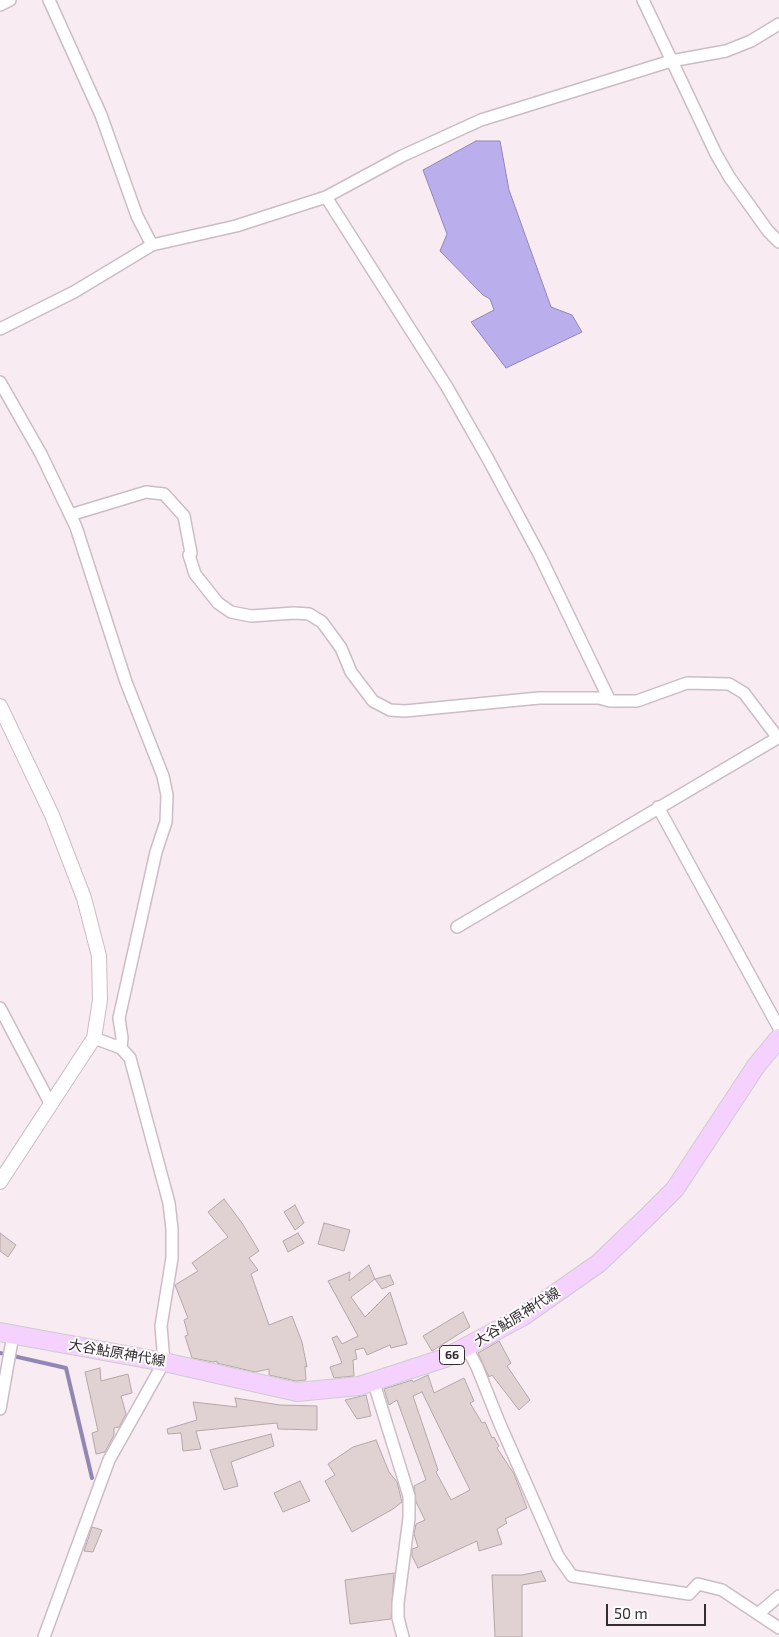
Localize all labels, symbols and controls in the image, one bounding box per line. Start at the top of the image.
street label: 大谷鮎原神代線 [471,1284,563,1350]
street label: 大谷鮎原神代線 [67,1336,167,1370]
road number: 66 [440,1346,464,1364]
scale bar [609,1594,709,1626]
text: 50 m [614,1604,648,1622]

